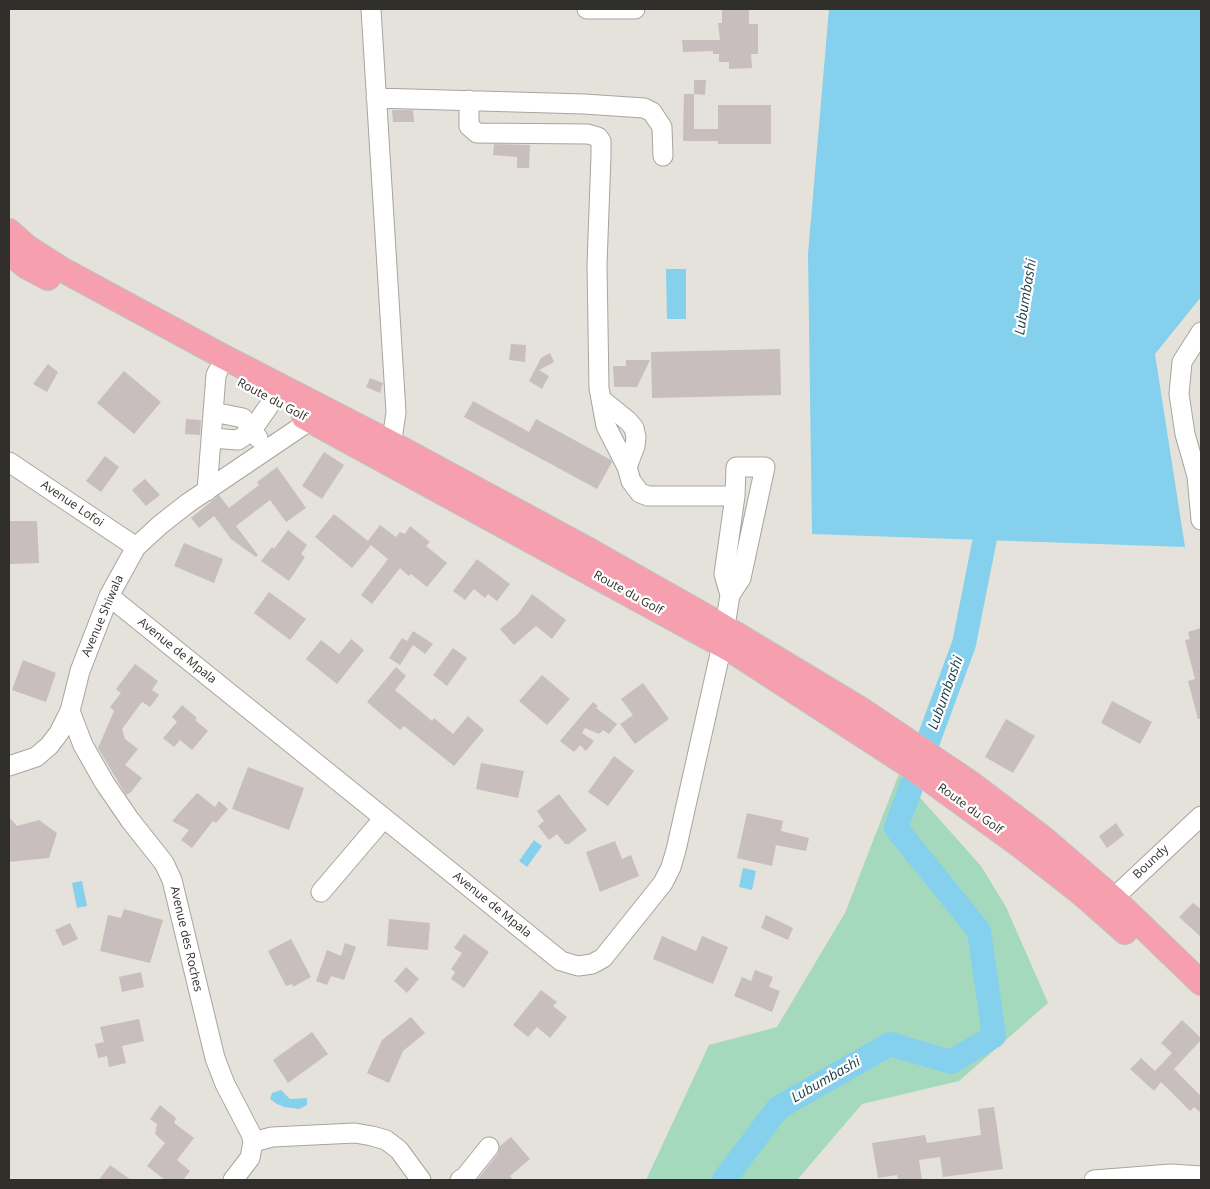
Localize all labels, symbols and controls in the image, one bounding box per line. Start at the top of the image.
water label: Lubumbashi [1012,258,1040,336]
street label: Route du Golf [235,376,309,424]
street label: Avenue Lofoi [38,478,106,530]
street label: Route du Golf [591,568,665,618]
street label: Avenue Shiwala [79,573,127,659]
street label: Avenue de Mpala [135,615,219,687]
water label: Lubumbashi [925,654,967,732]
street label: Route du Golf [935,781,1005,837]
street label: Boundy [1130,842,1172,882]
street label: Avenue de Mpala [450,869,534,941]
street label: Avenue des Roches [167,885,205,993]
water label: Lubumbashi [789,1054,863,1106]

